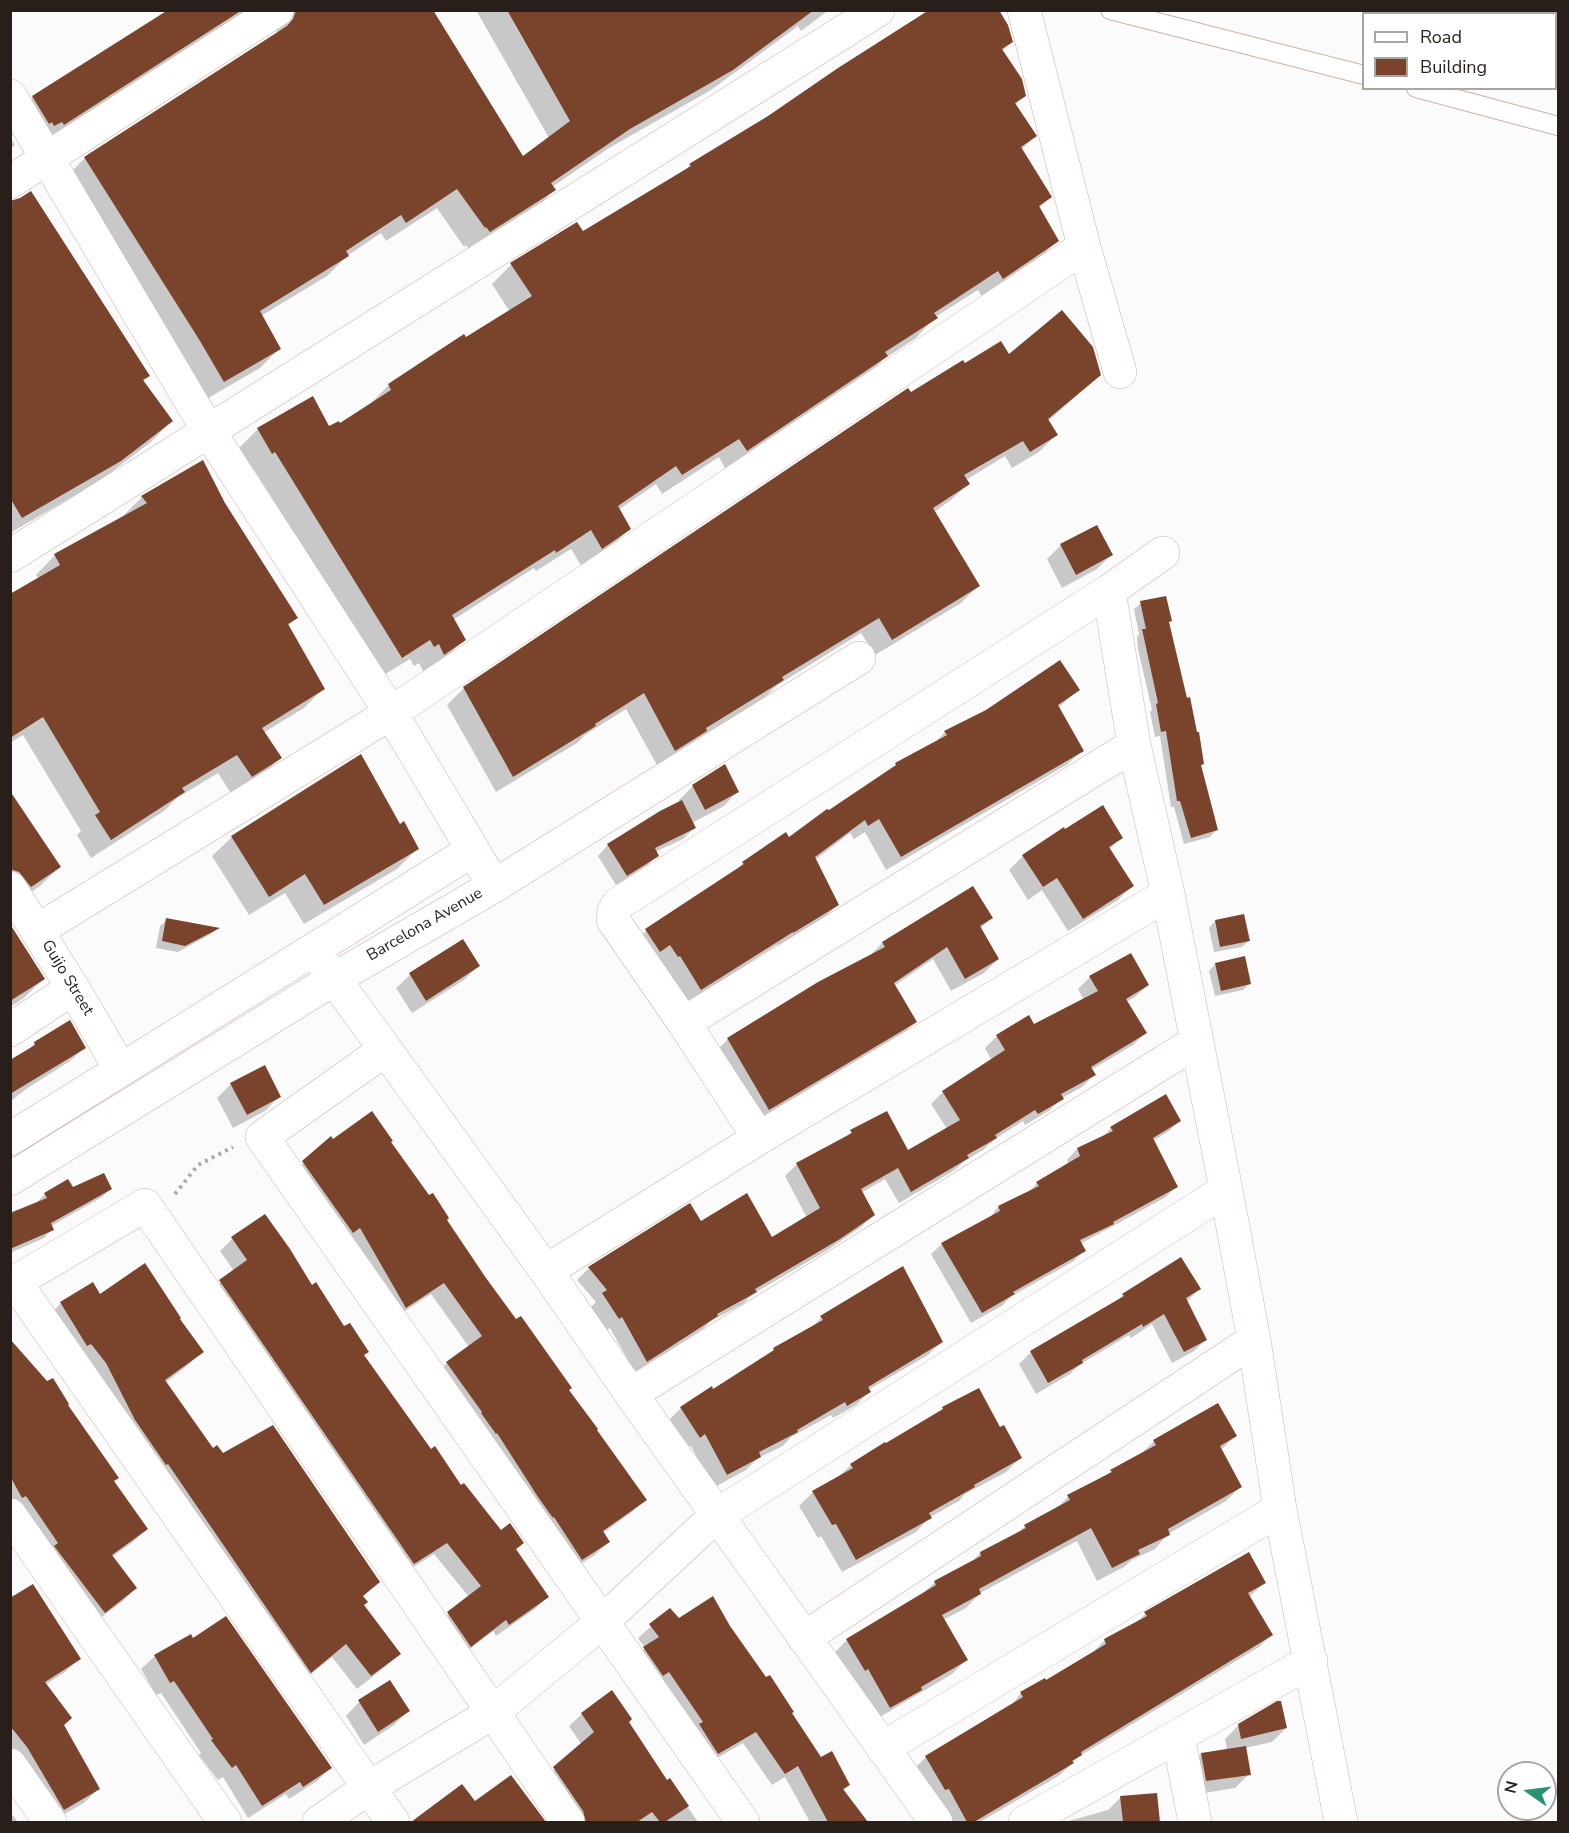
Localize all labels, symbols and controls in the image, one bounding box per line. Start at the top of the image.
legend [1362,12,1557,90]
text: Road [1420,25,1462,49]
text: Building [1420,55,1487,79]
street label: Barcelona Avenue [364,884,486,966]
street label: Guijo Street [37,937,97,1019]
north arrow [1497,1761,1557,1821]
text: N [1499,1779,1524,1796]

